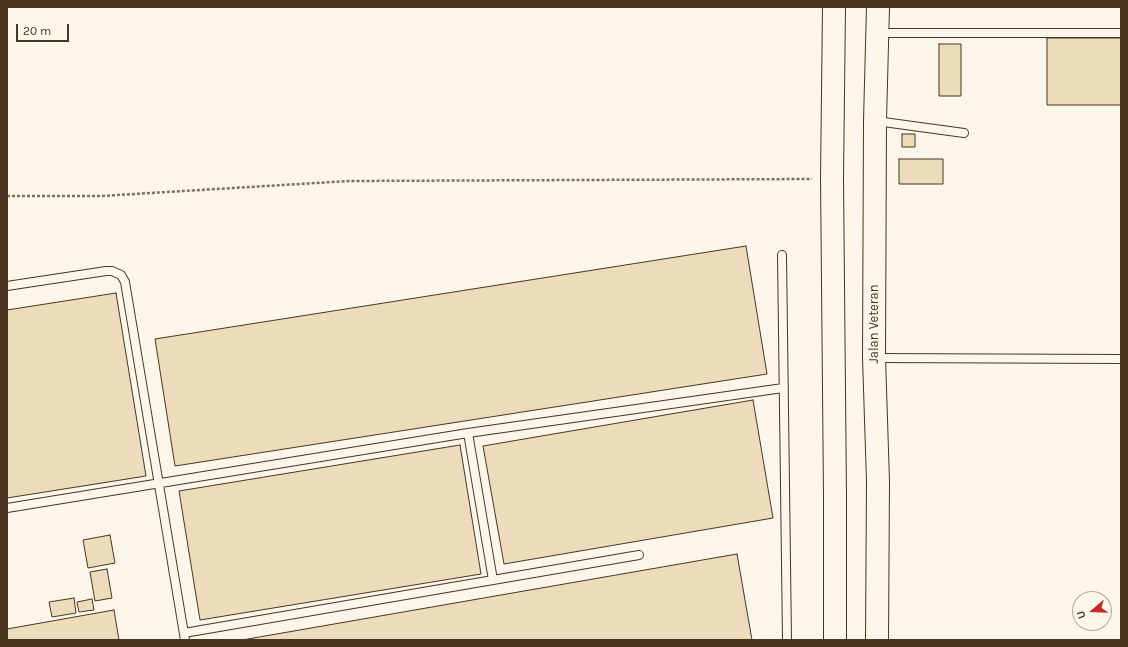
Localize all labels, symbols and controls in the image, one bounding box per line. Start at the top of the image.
scale bar [18,16,71,42]
text: 20 m [23,24,51,38]
street label: Jalan Veteran [866,285,882,363]
north arrow [1072,591,1112,631]
text: U [1074,609,1089,620]

